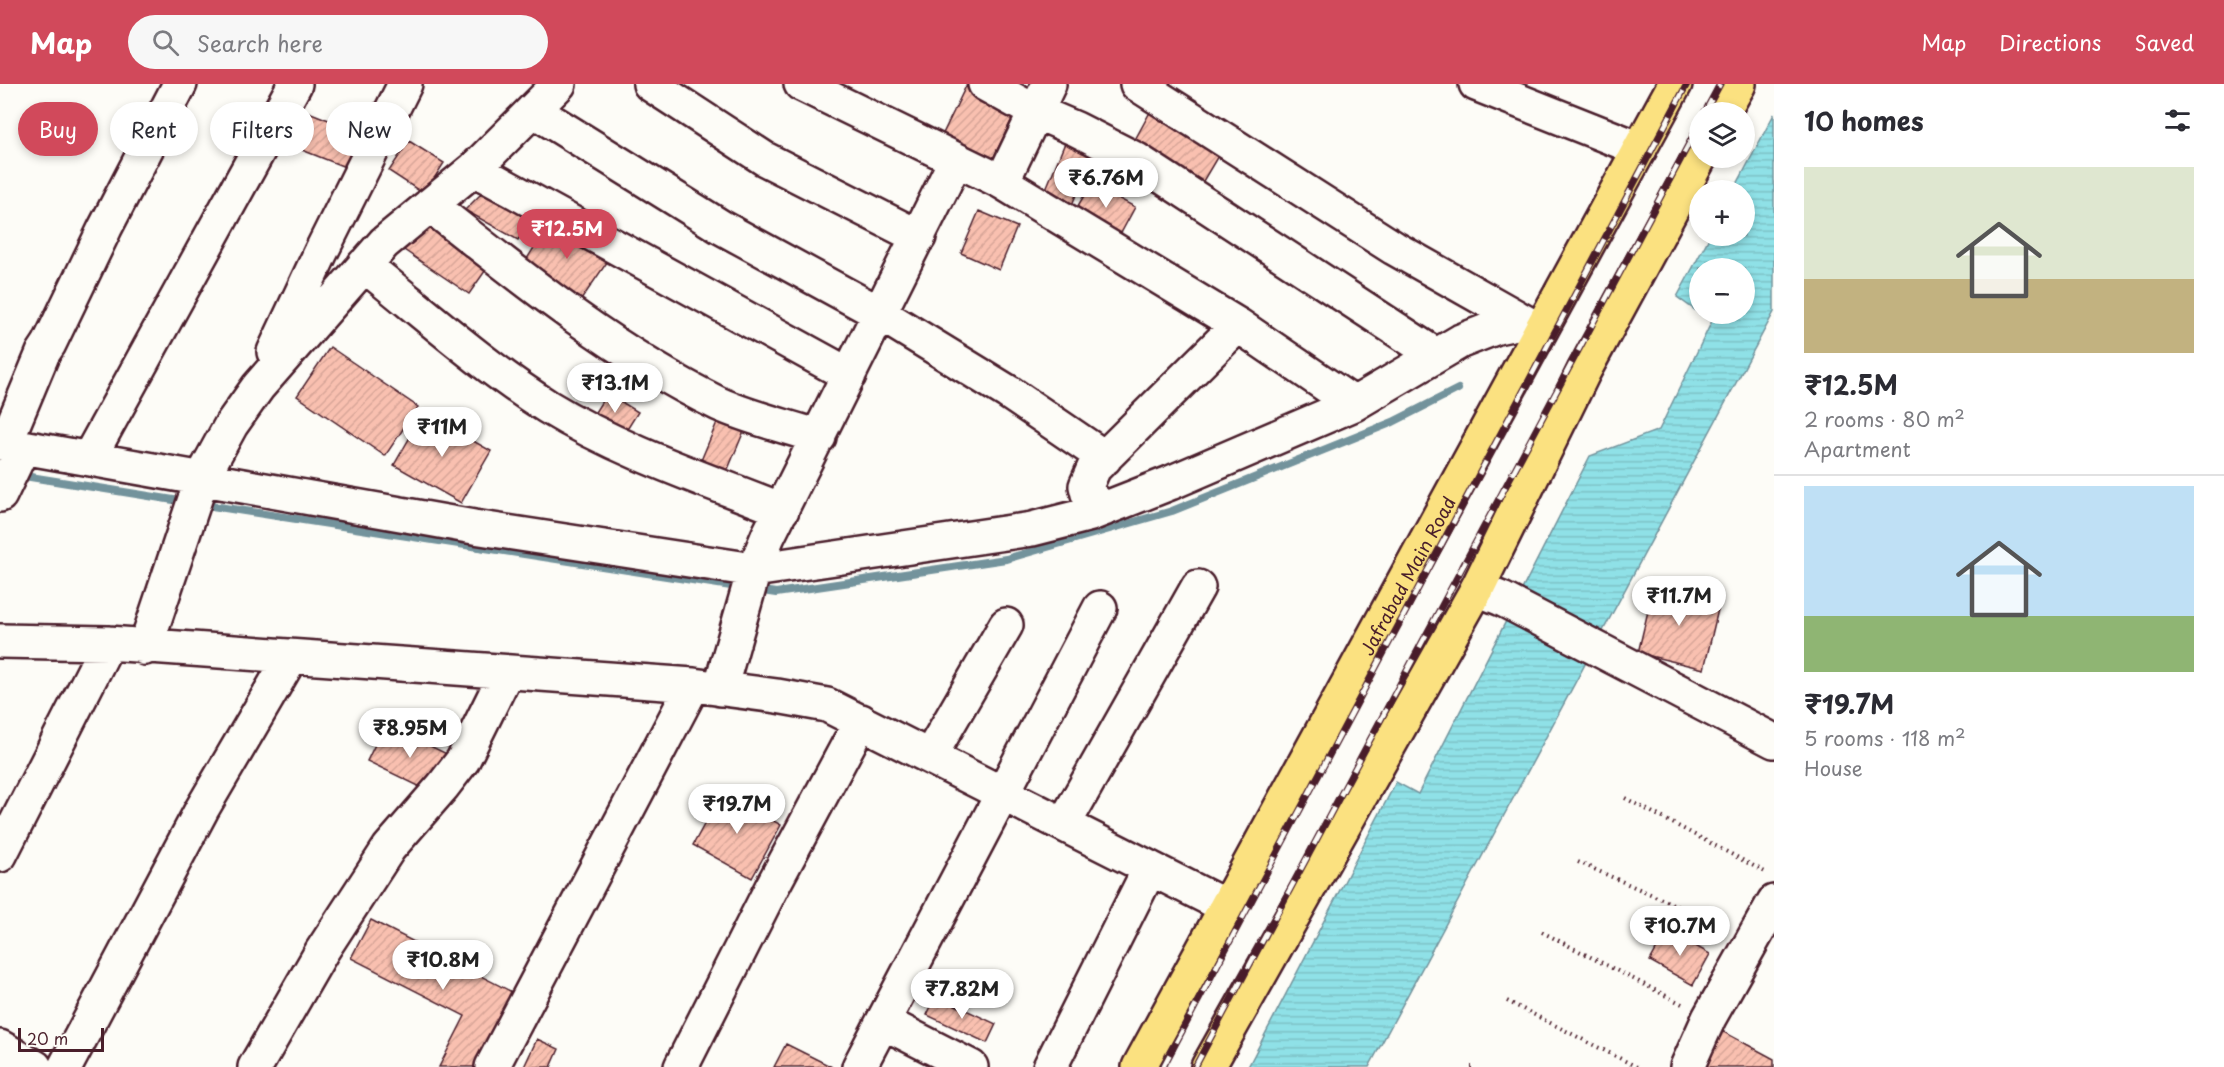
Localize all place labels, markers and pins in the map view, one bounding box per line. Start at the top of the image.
pin: ₹6.76M [1057,158,1155,209]
pin: ₹12.5M [518,209,616,260]
pin: ₹13.1M [566,363,664,414]
pin: ₹11M [406,407,478,458]
pin: ₹11.7M [1630,576,1728,627]
pin: ₹8.95M [361,708,459,759]
pin: ₹19.7M [688,784,786,835]
pin: ₹10.7M [1631,906,1729,957]
pin: ₹10.8M [394,940,492,991]
pin: ₹7.82M [913,969,1011,1020]

